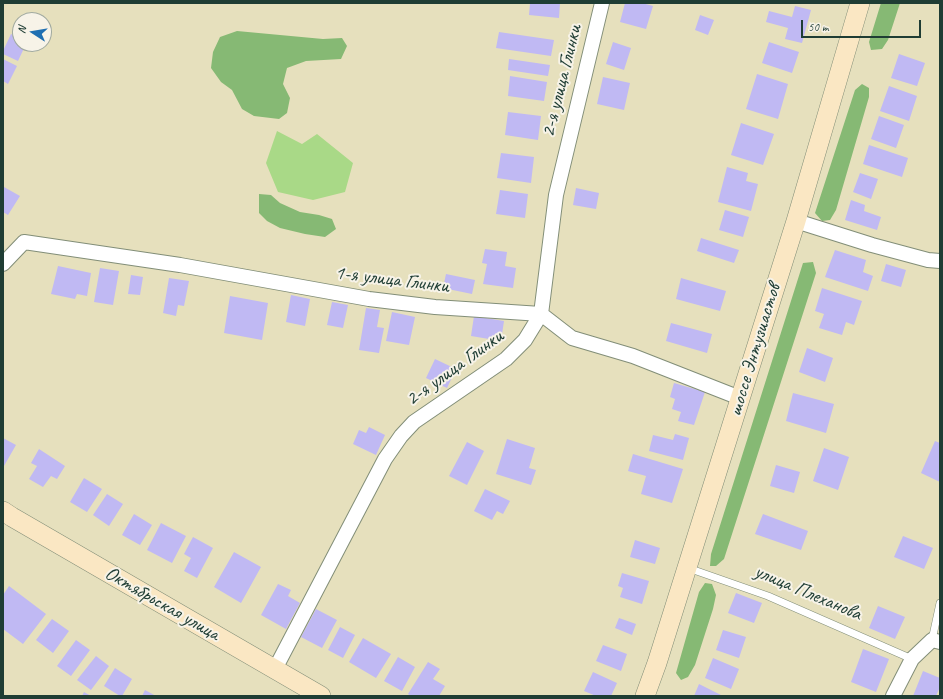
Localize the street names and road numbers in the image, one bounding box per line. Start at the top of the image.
street label: 2-я улица Глинки [536,22,588,140]
street label: 1-я улица Глинки [333,261,451,299]
street label: шоссе Энтузиастов [724,281,786,419]
street label: 2-я улица Глинки [401,325,509,411]
street label: улица Плеханова [751,560,865,626]
street label: Октябрьская улица [100,561,224,647]

